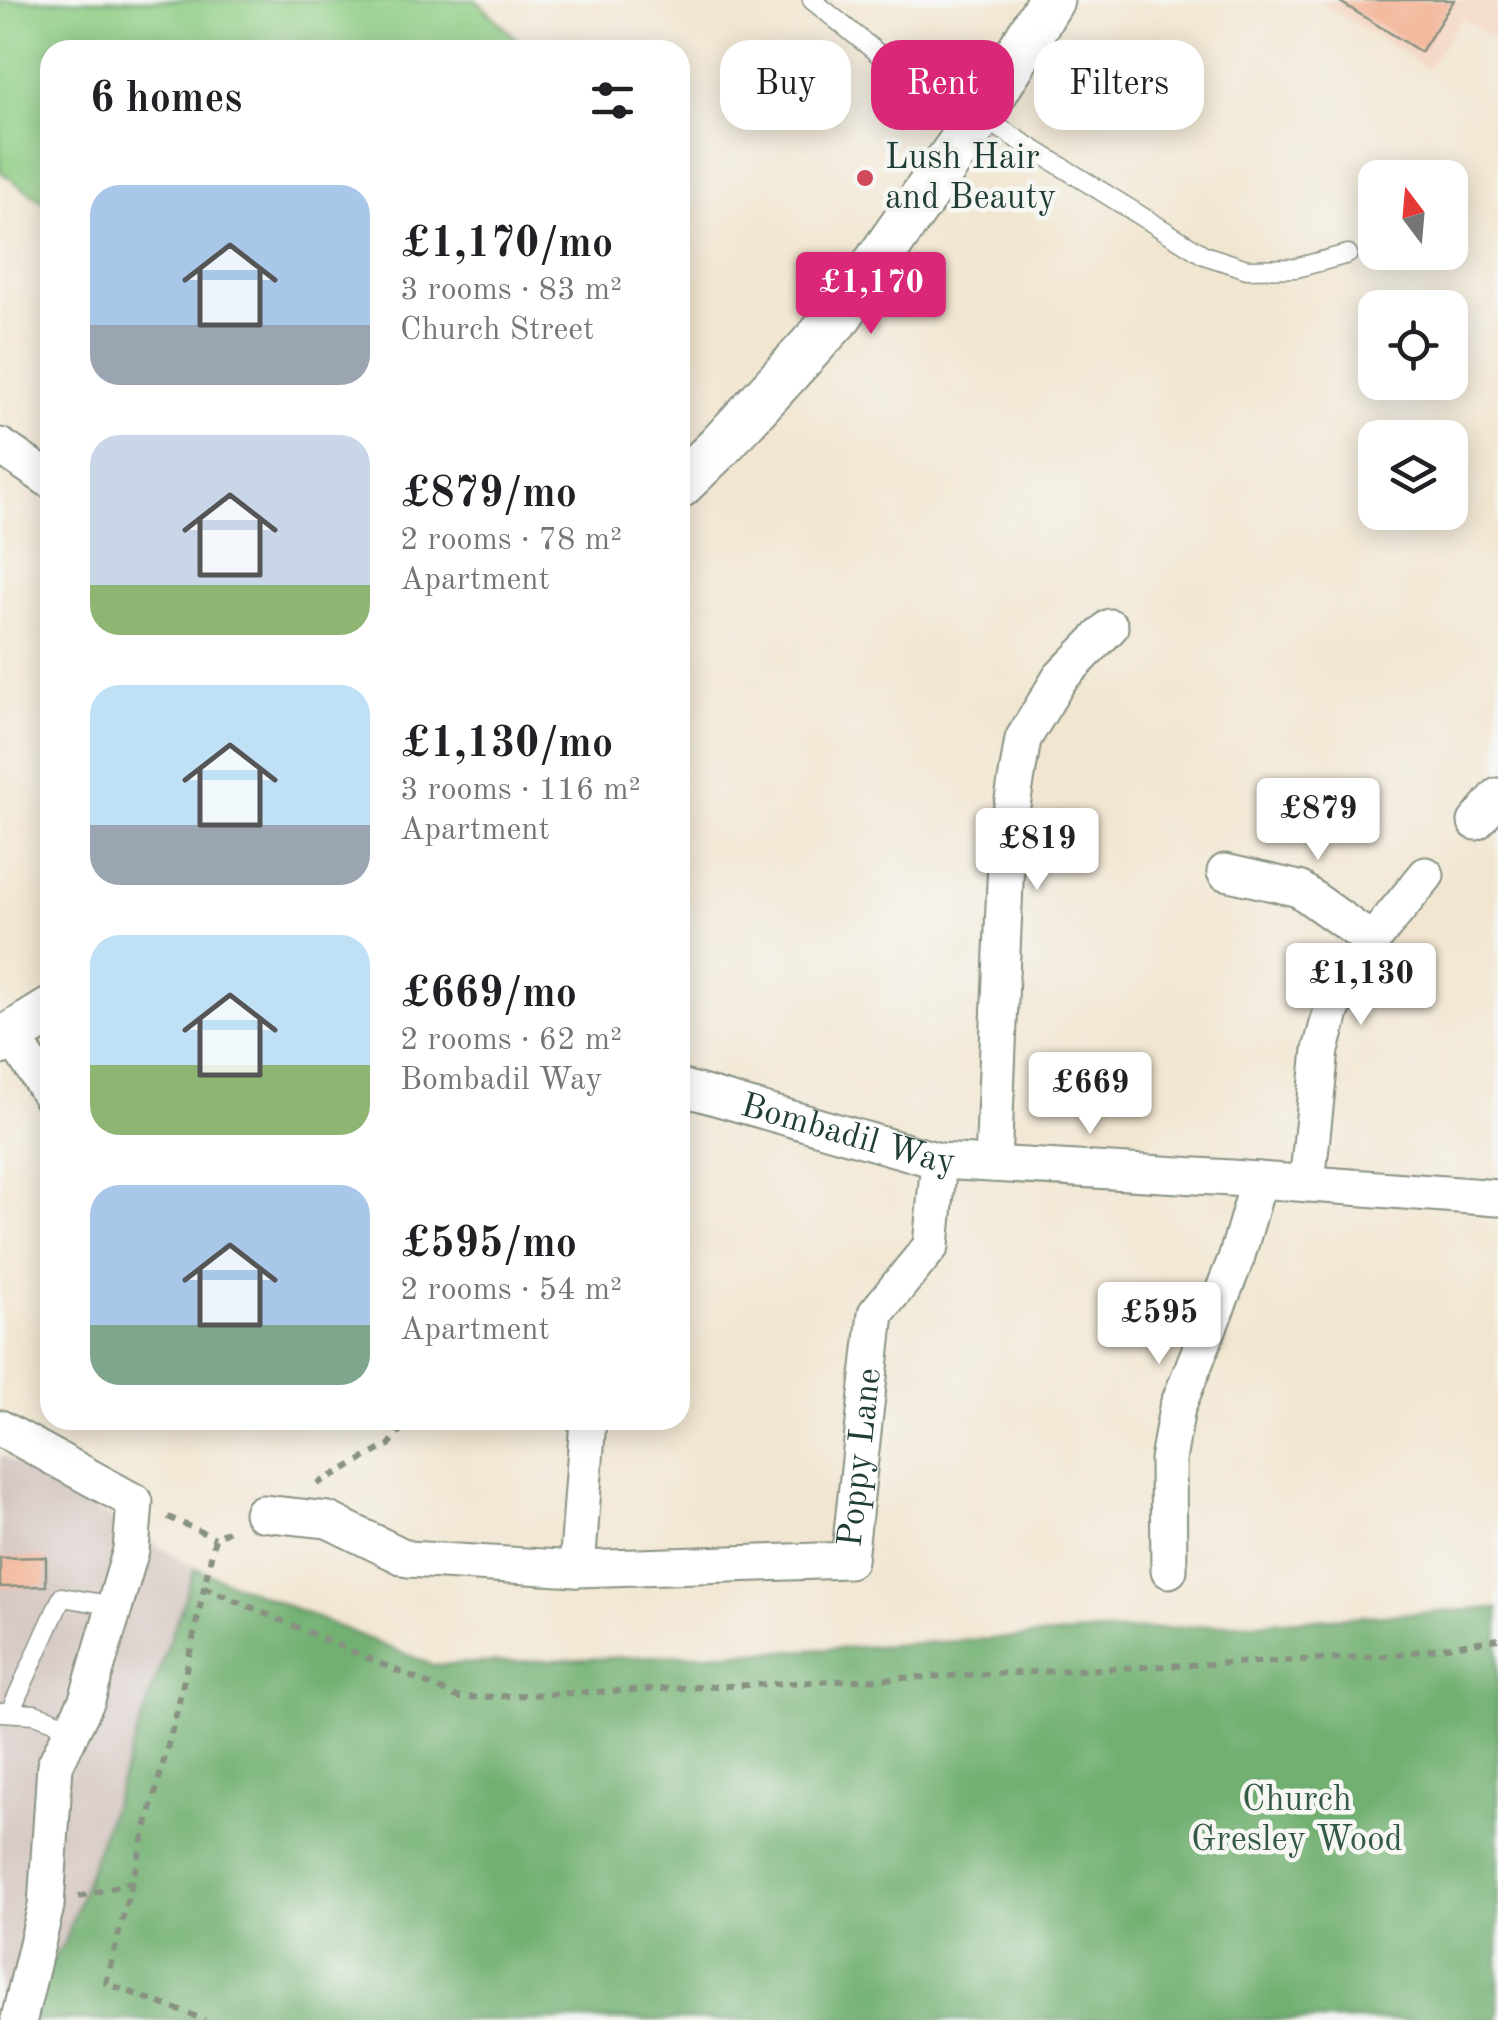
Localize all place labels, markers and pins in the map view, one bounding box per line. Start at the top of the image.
place label: Lush Hair and Beauty [885,141,1056,216]
marker: Lush Hair and Beauty [854,167,876,189]
pin: £1,170 [790,252,952,337]
pin: £879 [1259,778,1377,863]
pin: £819 [978,808,1096,893]
pin: £1,130 [1280,943,1442,1028]
pin: £669 [1031,1052,1149,1137]
pin: £595 [1100,1282,1218,1367]

